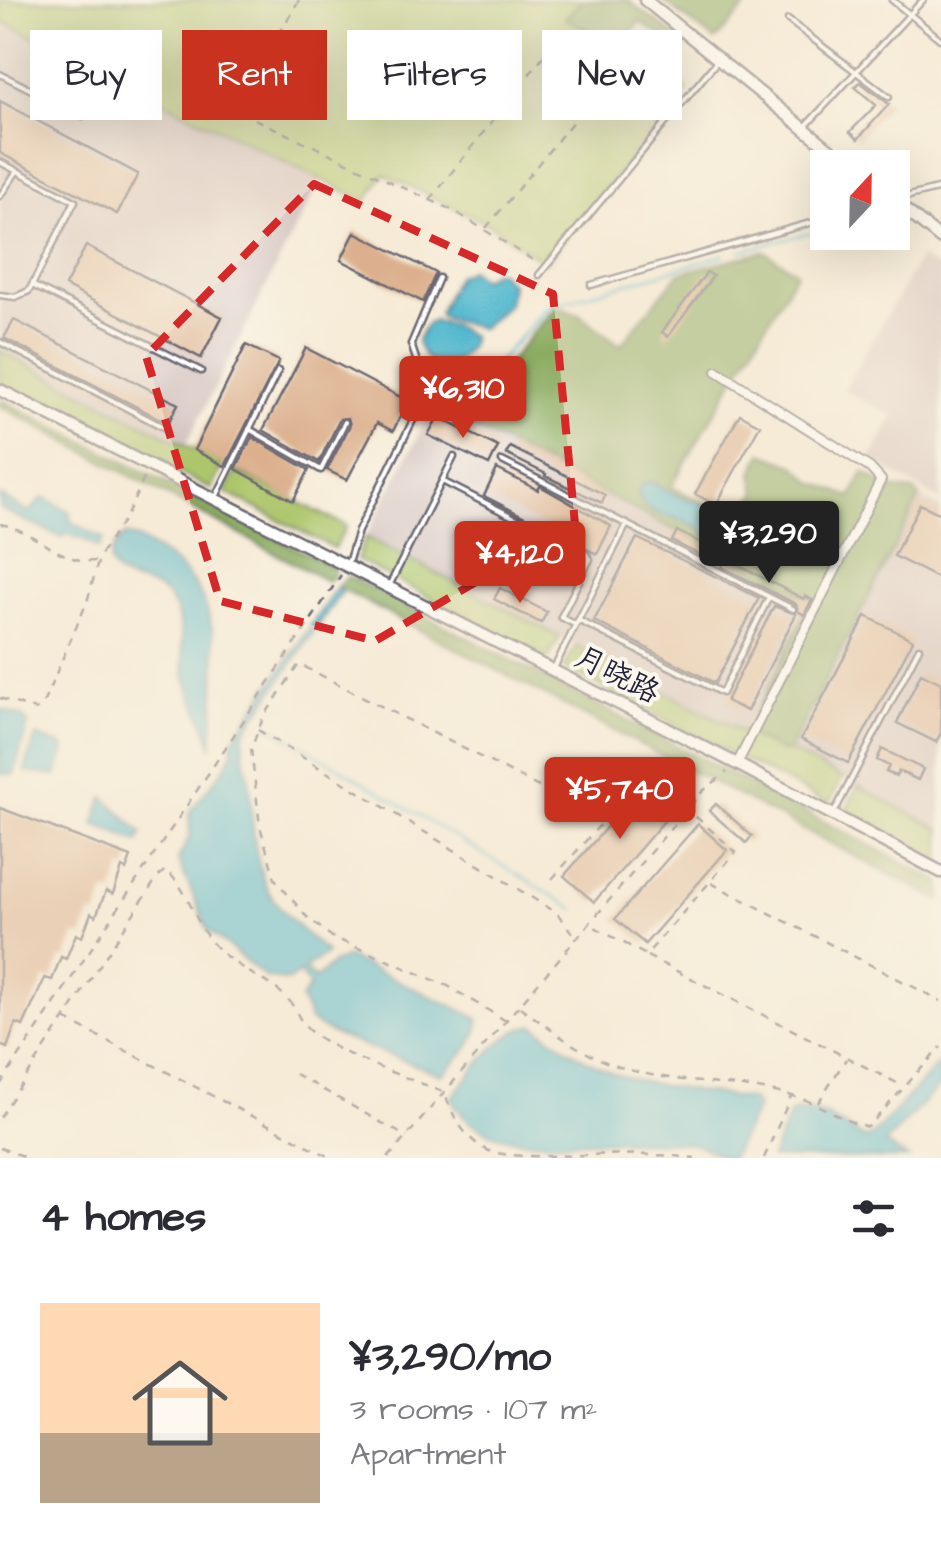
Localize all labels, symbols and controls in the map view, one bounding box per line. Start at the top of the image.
chip: Buy [30,30,162,120]
chip: Rent [182,30,327,120]
chip: Filters [347,30,522,120]
chip: New [542,30,682,120]
north arrow [810,150,910,250]
map controls [810,150,910,250]
pin: ¥6,310 [382,356,544,441]
text: ¥6,310 [421,366,505,411]
pin: ¥3,290 [688,501,850,586]
text: ¥3,290 [721,511,817,556]
pin: ¥4,120 [439,521,601,606]
text: ¥4,120 [476,531,564,576]
street label: 月晓路 [567,636,667,714]
pin: ¥5,740 [539,757,701,842]
text: ¥5,740 [566,767,674,812]
text: 4 homes [40,1189,206,1247]
icon: filters [846,1191,901,1246]
text: ¥3,290/mo [350,1329,551,1387]
icon: home [120,1343,240,1463]
text: 3 rooms · 107 m² [350,1387,598,1432]
text: Apartment [350,1432,506,1477]

